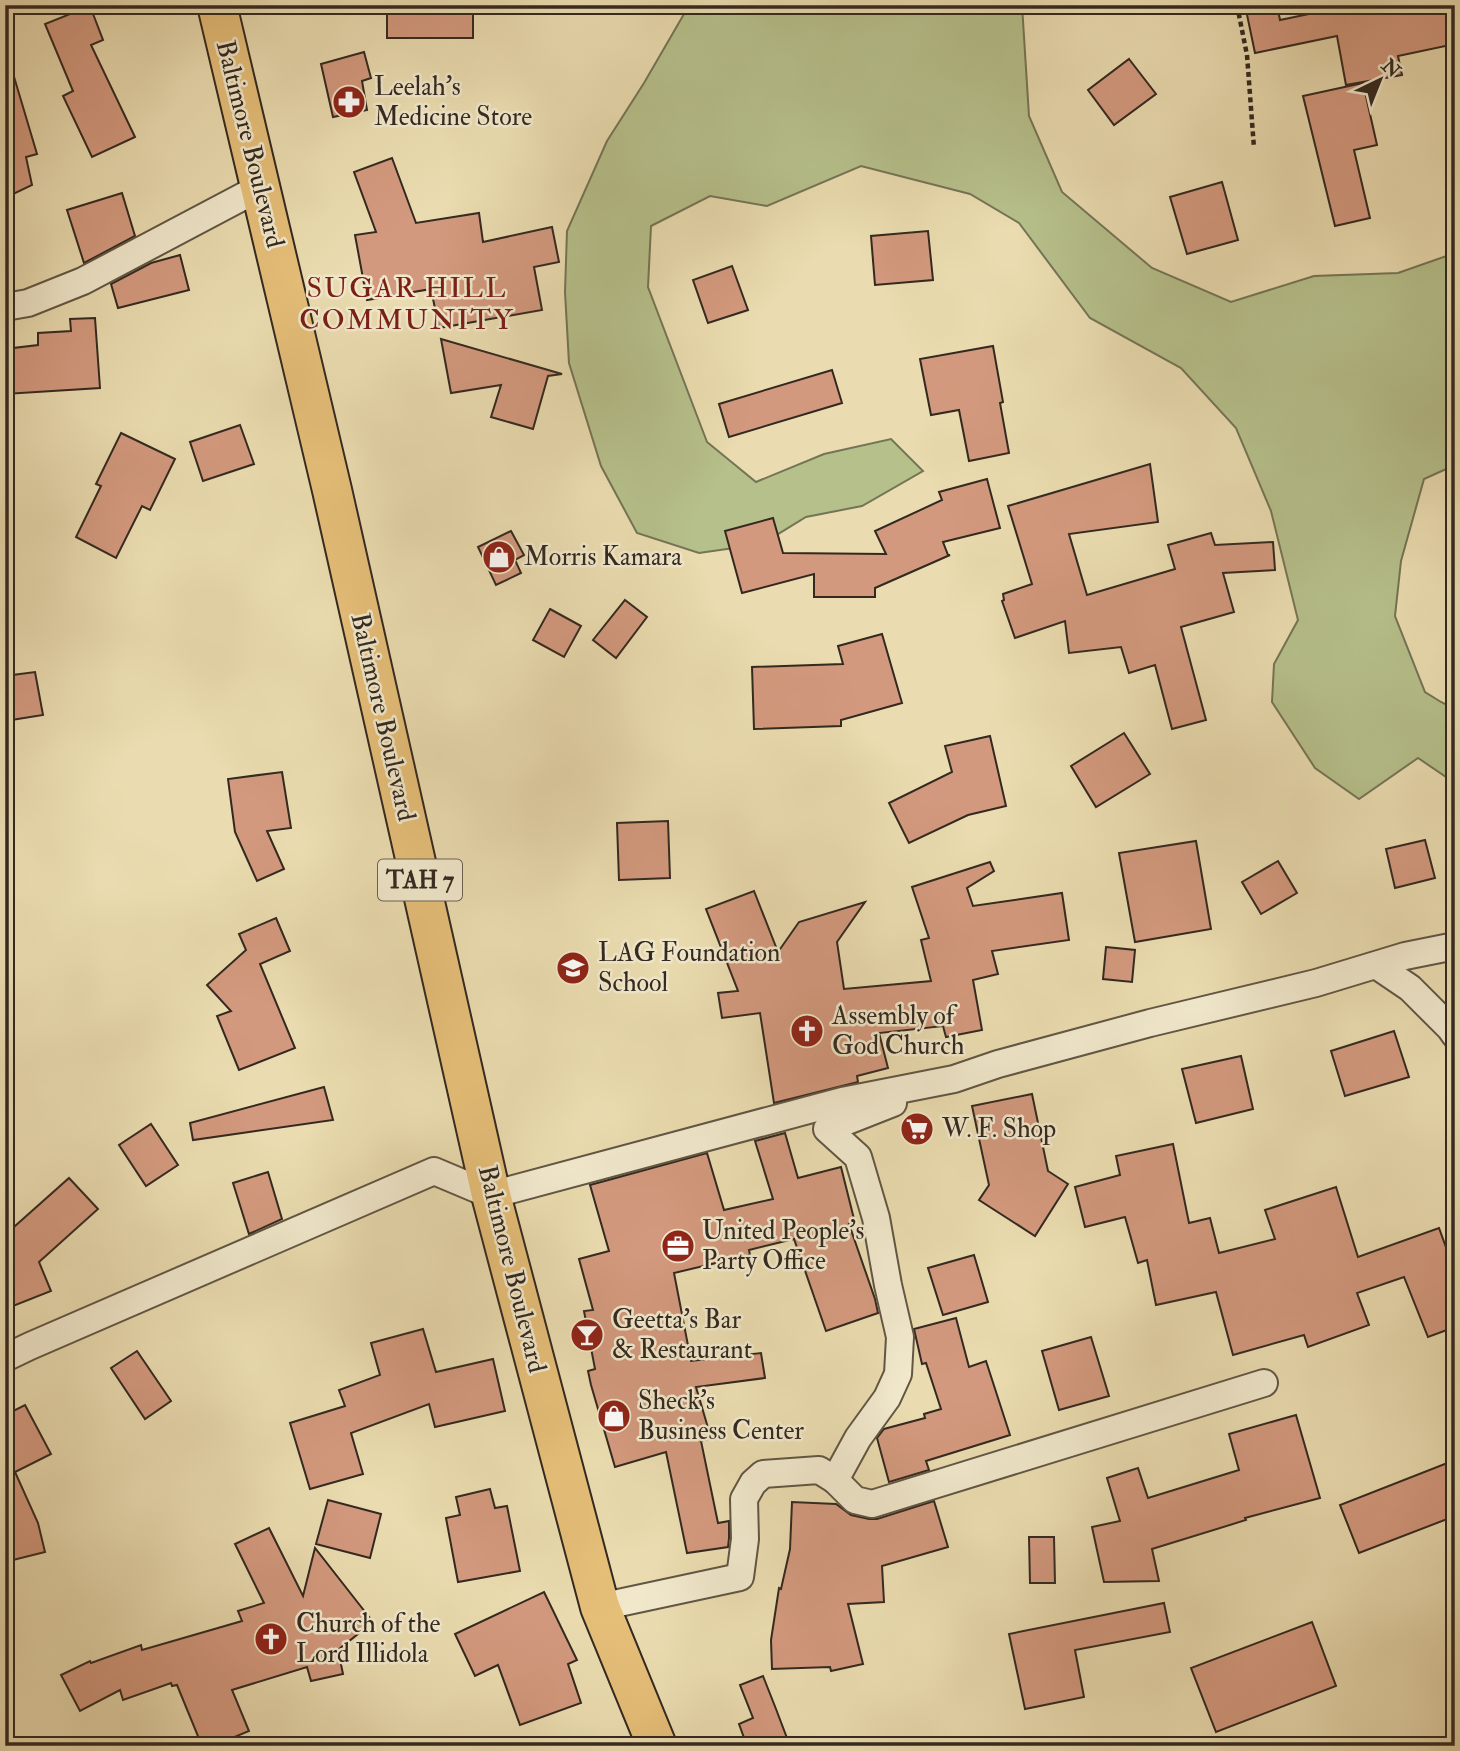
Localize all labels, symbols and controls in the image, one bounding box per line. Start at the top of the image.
street label: Baltimore Boulevard [209,37,291,251]
north arrow [1344,46,1414,116]
text: N [1376,53,1406,84]
place label: Leelah's Medicine Store [374,71,532,133]
pharmacy icon: Leelah's Medicine Store [330,83,368,121]
district label: SUGAR HILL COMMUNITY [299,271,515,338]
shop icon: Morris Kamara [480,538,518,576]
place label: Morris Kamara [524,541,682,573]
street label: Baltimore Boulevard [343,610,423,824]
road number: TAH 7 [378,860,462,900]
place label: LAG Foundation School [598,937,780,999]
school or university icon: LAG Foundation School [554,949,592,987]
place label: Assembly of God Church [831,1000,965,1062]
church icon: Assembly of God Church [788,1012,826,1050]
supermarket icon: W. F. Shop [898,1110,936,1148]
place label: W. F. Shop [941,1113,1056,1146]
street label: Baltimore Boulevard [471,1162,553,1376]
place label: United People's Party Office [702,1215,864,1277]
office icon: United People's Party Office [659,1227,697,1265]
place label: Geetta's Bar & Restaurant [612,1304,752,1366]
bar icon: Geetta's Bar & Restaurant [568,1316,606,1354]
place label: Sheck's Business Center [638,1385,804,1447]
shop icon: Sheck's Business Center [595,1397,633,1435]
place label: Church of the Lord Illidola [296,1608,441,1670]
church icon: Church of the Lord Illidola [252,1620,290,1658]

